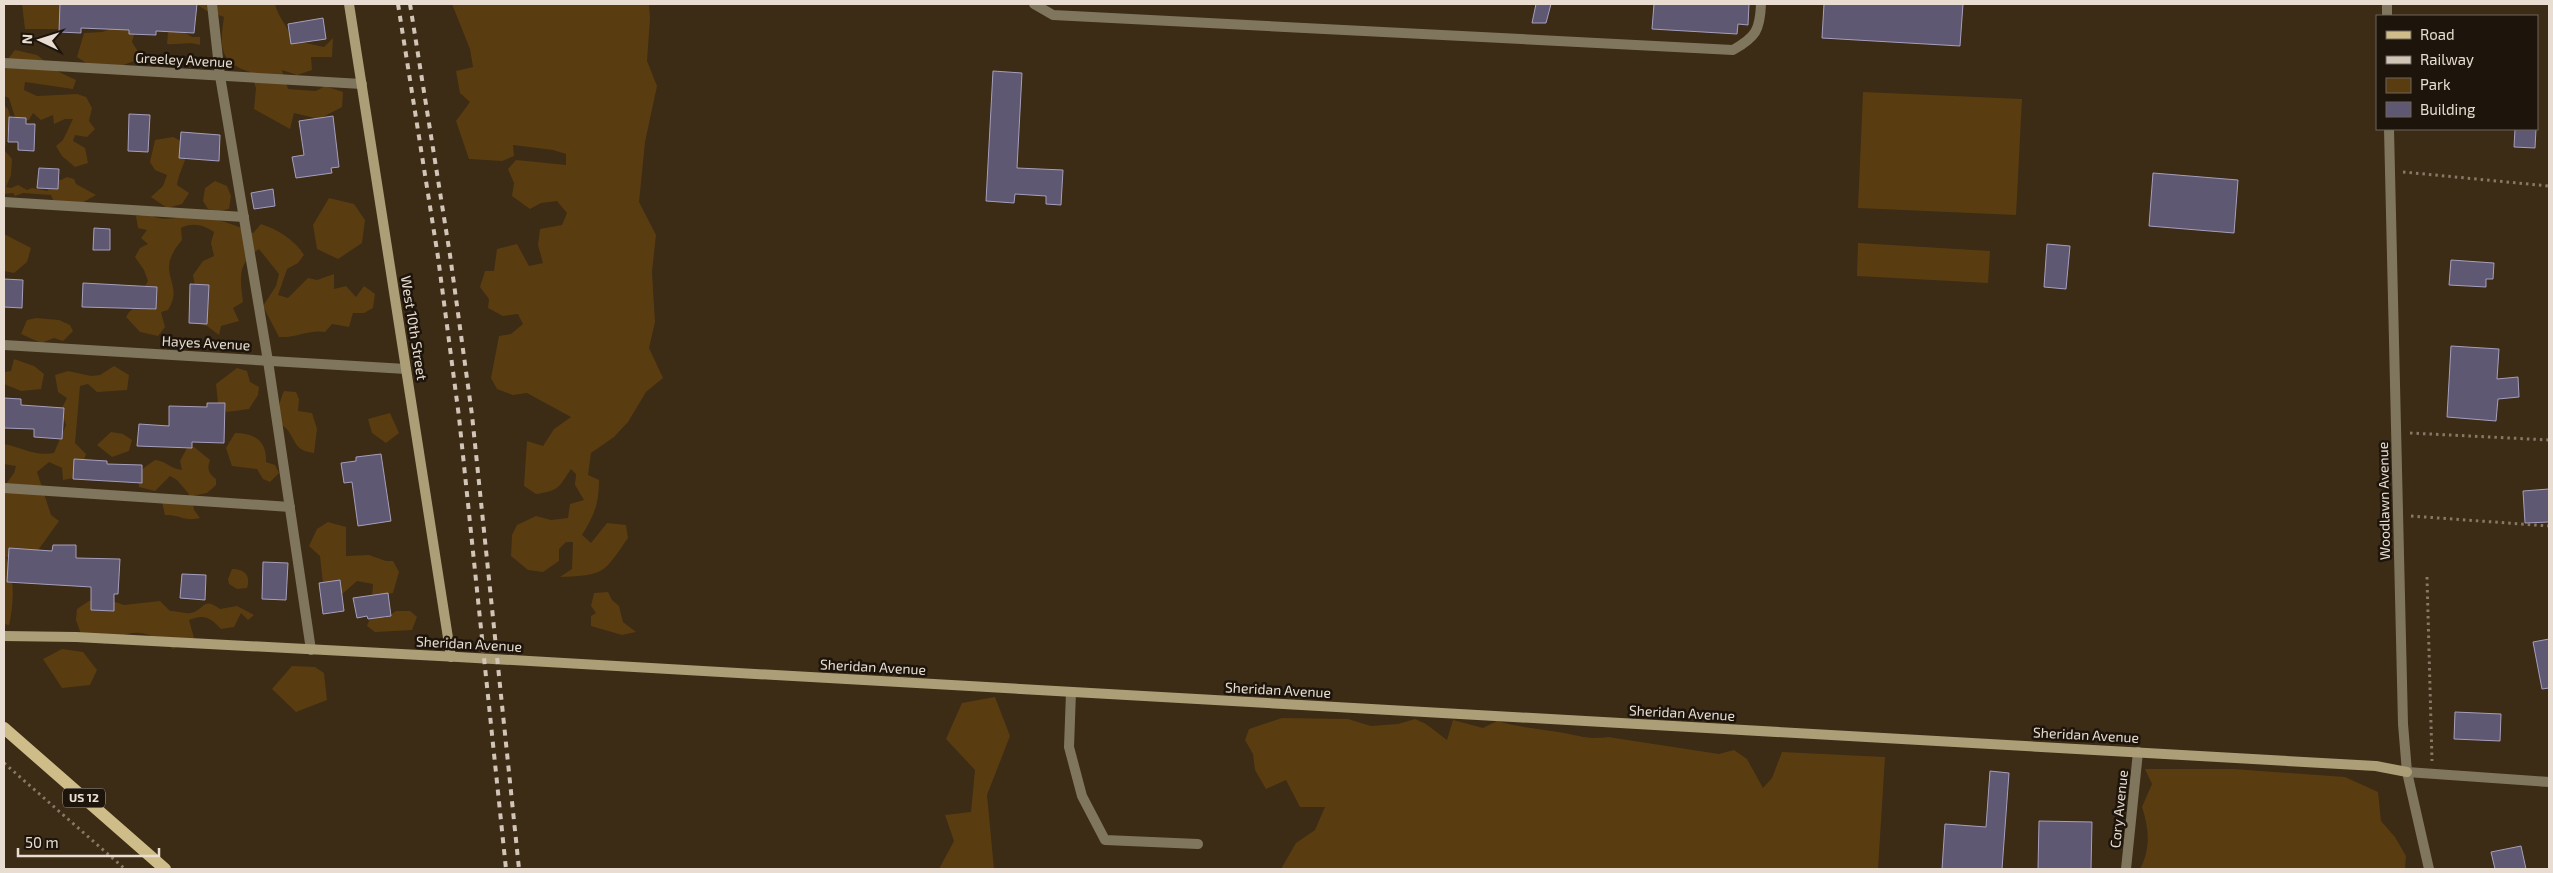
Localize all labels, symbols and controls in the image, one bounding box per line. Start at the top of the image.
north arrow [15,15,65,65]
legend [2376,15,2538,130]
text: Road [2420,25,2455,43]
text: N [18,33,35,45]
street label: Greeley Avenue [135,48,233,71]
text: Railway [2420,50,2474,68]
text: Park [2420,75,2451,93]
text: Building [2420,100,2476,118]
street label: West 10th Street [398,274,431,381]
street label: Hayes Avenue [161,332,251,353]
street label: Woodlawn Avenue [2374,442,2393,560]
street label: Sheridan Avenue [416,632,522,655]
street label: Sheridan Avenue [820,655,926,678]
street label: Sheridan Avenue [1225,678,1331,701]
street label: Sheridan Avenue [1629,701,1735,724]
street label: Sheridan Avenue [2033,723,2139,746]
street label: Cory Avenue [2106,769,2131,849]
road number: US 12 [63,788,105,808]
scale bar [18,826,159,858]
text: 50 m [25,833,59,851]

